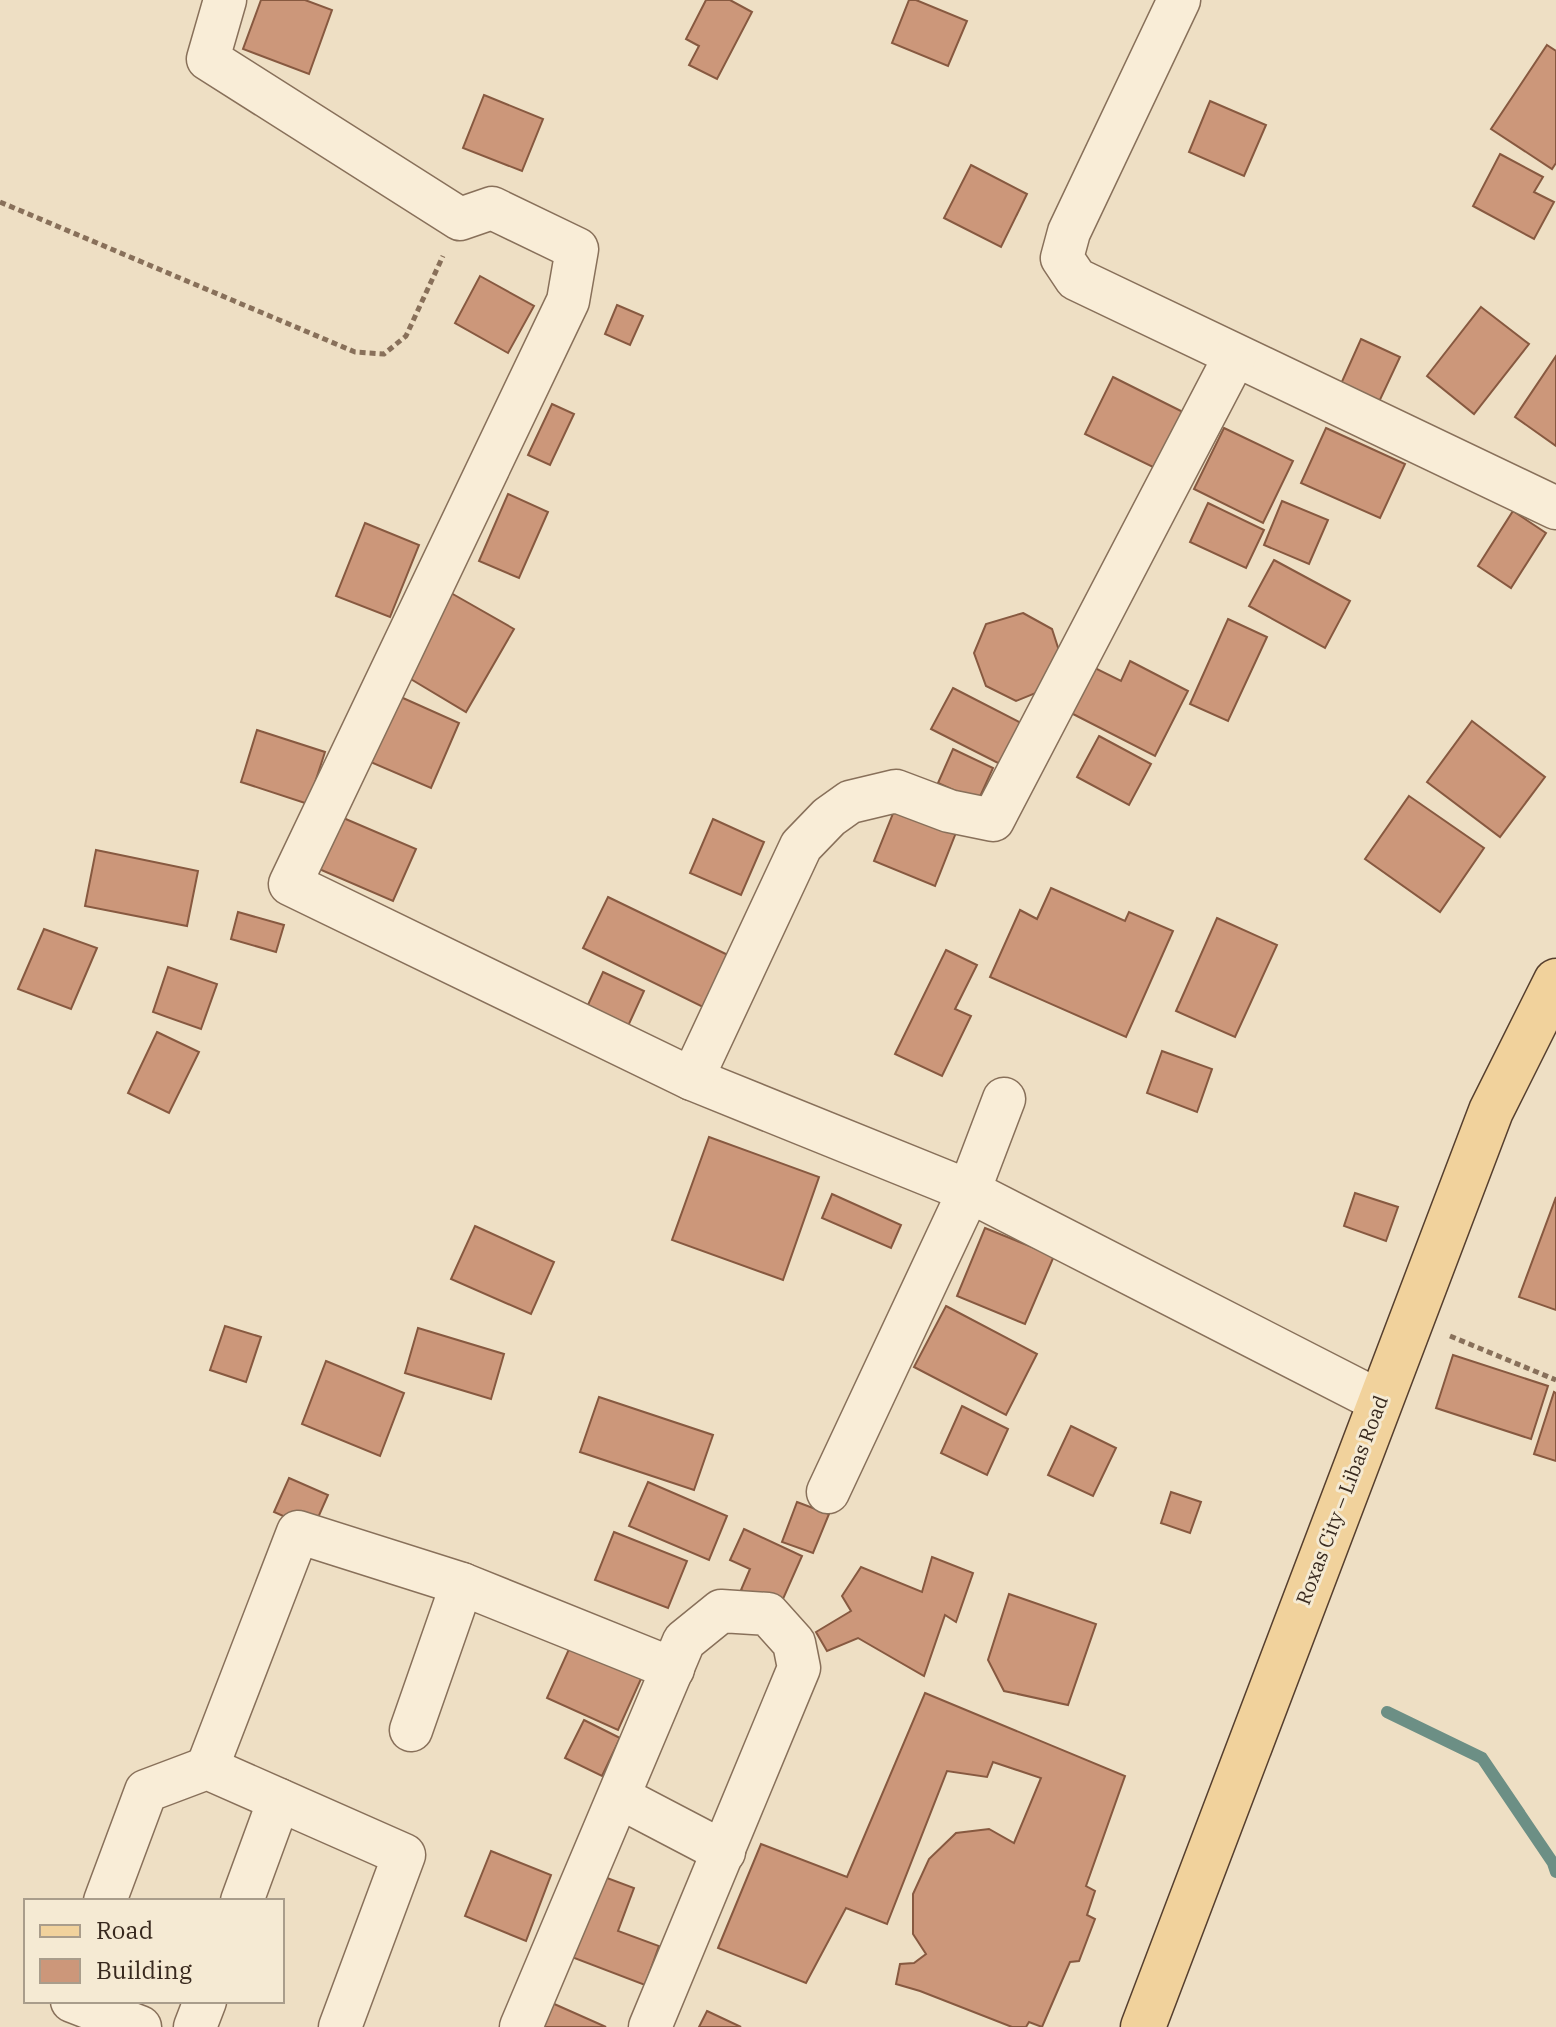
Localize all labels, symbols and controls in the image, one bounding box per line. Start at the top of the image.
street label: Roxas City – Libas Road [1289,1391,1394,1608]
legend [24,1899,284,2003]
text: Road [96,1914,153,1946]
text: Building [96,1954,192,1986]

